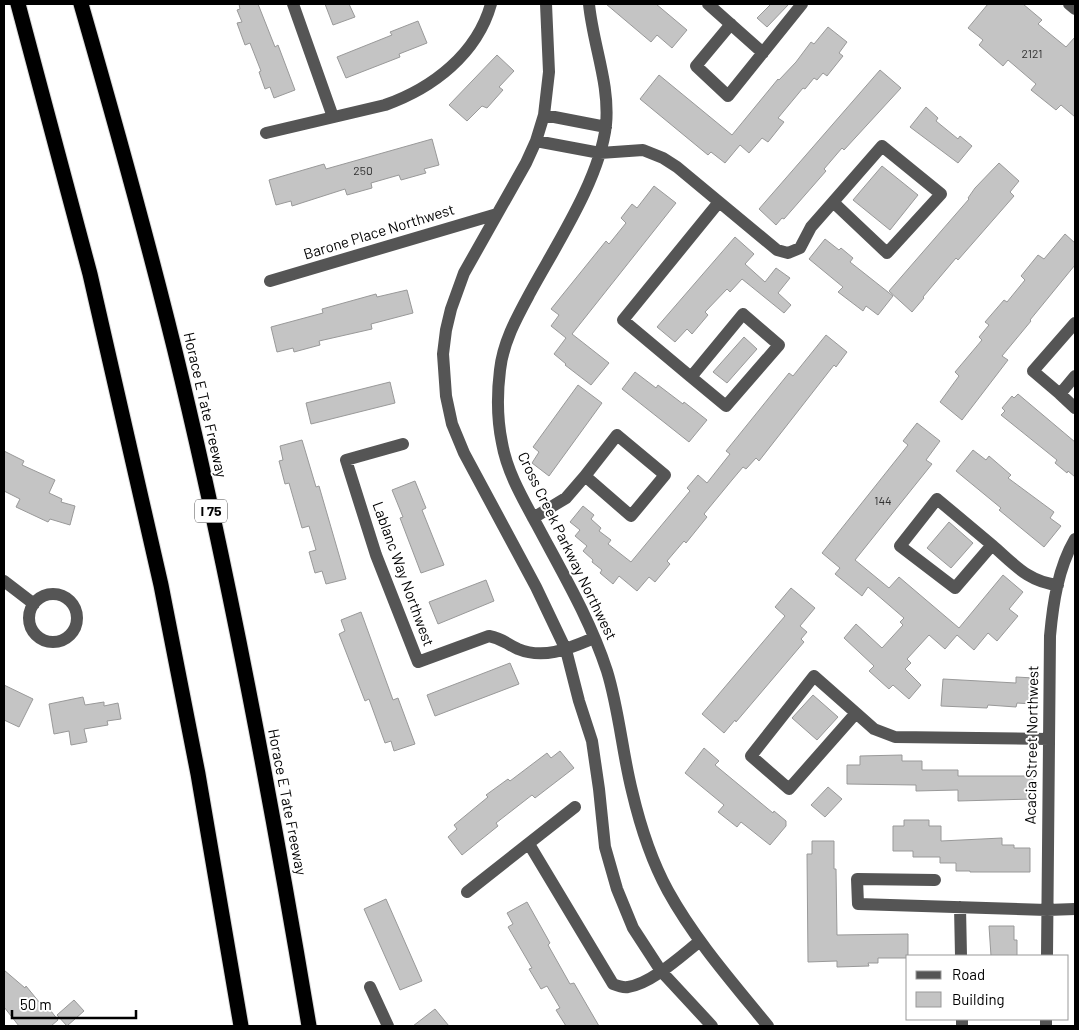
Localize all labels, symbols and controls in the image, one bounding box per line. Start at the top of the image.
house number: 2121 [1022,46,1042,60]
house number: 250 [353,163,373,177]
street label: Barone Place Northwest [301,200,456,263]
street label: Horace E Tate Freeway [180,330,231,479]
street label: Cross Creek Parkway Northwest [514,449,621,643]
house number: 144 [874,493,892,507]
street label: Lablanc Way Northwest [369,499,439,648]
road number: I 75 [195,500,227,522]
street label: Acacia Street Northwest [1021,665,1041,825]
street label: Horace E Tate Freeway [265,727,311,877]
legend [906,955,1069,1020]
text: Road [952,965,985,983]
scale bar [12,988,136,1020]
text: Building [952,990,1005,1008]
text: 50 m [20,995,52,1013]

